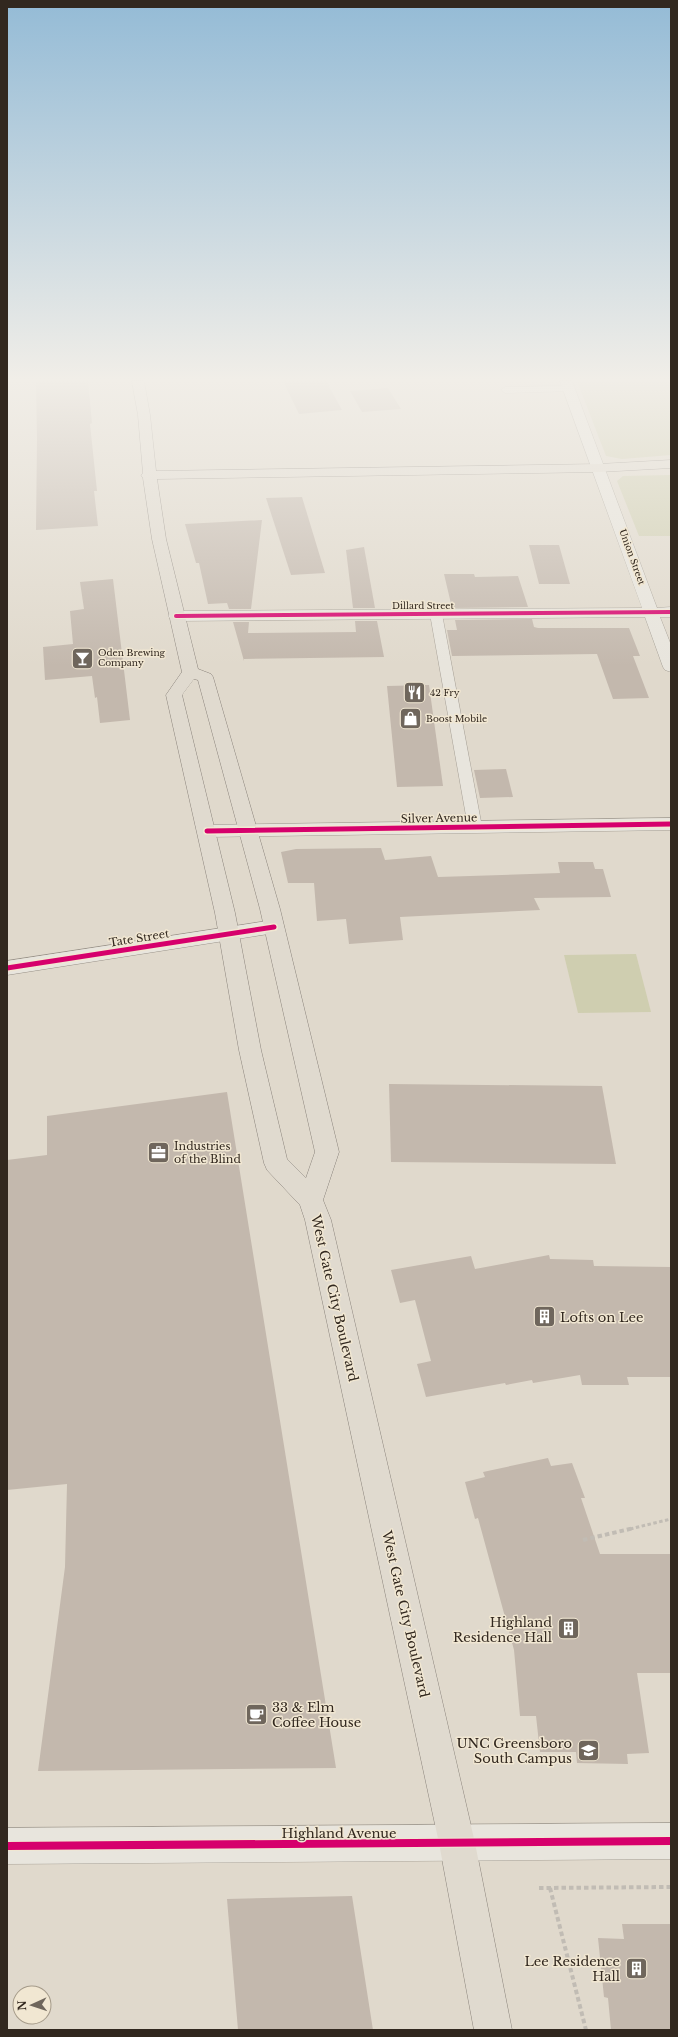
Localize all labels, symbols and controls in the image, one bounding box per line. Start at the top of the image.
street label: Union Street [617,527,648,587]
street label: Dillard Street [392,600,454,611]
bar icon: Oden Brewing Company [70,645,96,671]
place label: Oden Brewing Company [98,647,166,668]
restaurant icon: 42 Fry [402,680,428,706]
place label: 42 Fry [430,687,460,698]
shop icon: Boost Mobile [398,706,424,732]
place label: Boost Mobile [426,713,487,724]
street label: Silver Avenue [401,810,477,826]
street label: Tate Street [108,926,171,950]
office icon: Industries of the Blind [145,1139,171,1165]
place label: Industries of the Blind [174,1139,241,1166]
street label: West Gate City Boulevard [307,1212,362,1383]
building icon: Lofts on Lee [532,1304,558,1330]
place label: Lofts on Lee [560,1309,643,1326]
street label: West Gate City Boulevard [378,1528,433,1699]
place label: Highland Residence Hall [453,1614,552,1646]
building icon: Highland Residence Hall [555,1616,581,1642]
place label: 33 & Elm Coffee House [272,1699,361,1731]
cafe icon: 33 & Elm Coffee House [244,1701,270,1727]
place label: UNC Greensboro South Campus [456,1735,572,1767]
school or university icon: UNC Greensboro South Campus [575,1737,601,1763]
street label: Highland Avenue [281,1825,397,1842]
place label: Lee Residence Hall [524,1953,620,1985]
building icon: Lee Residence Hall [623,1955,649,1981]
north arrow [12,1985,52,2025]
text: N [15,1999,29,2011]

